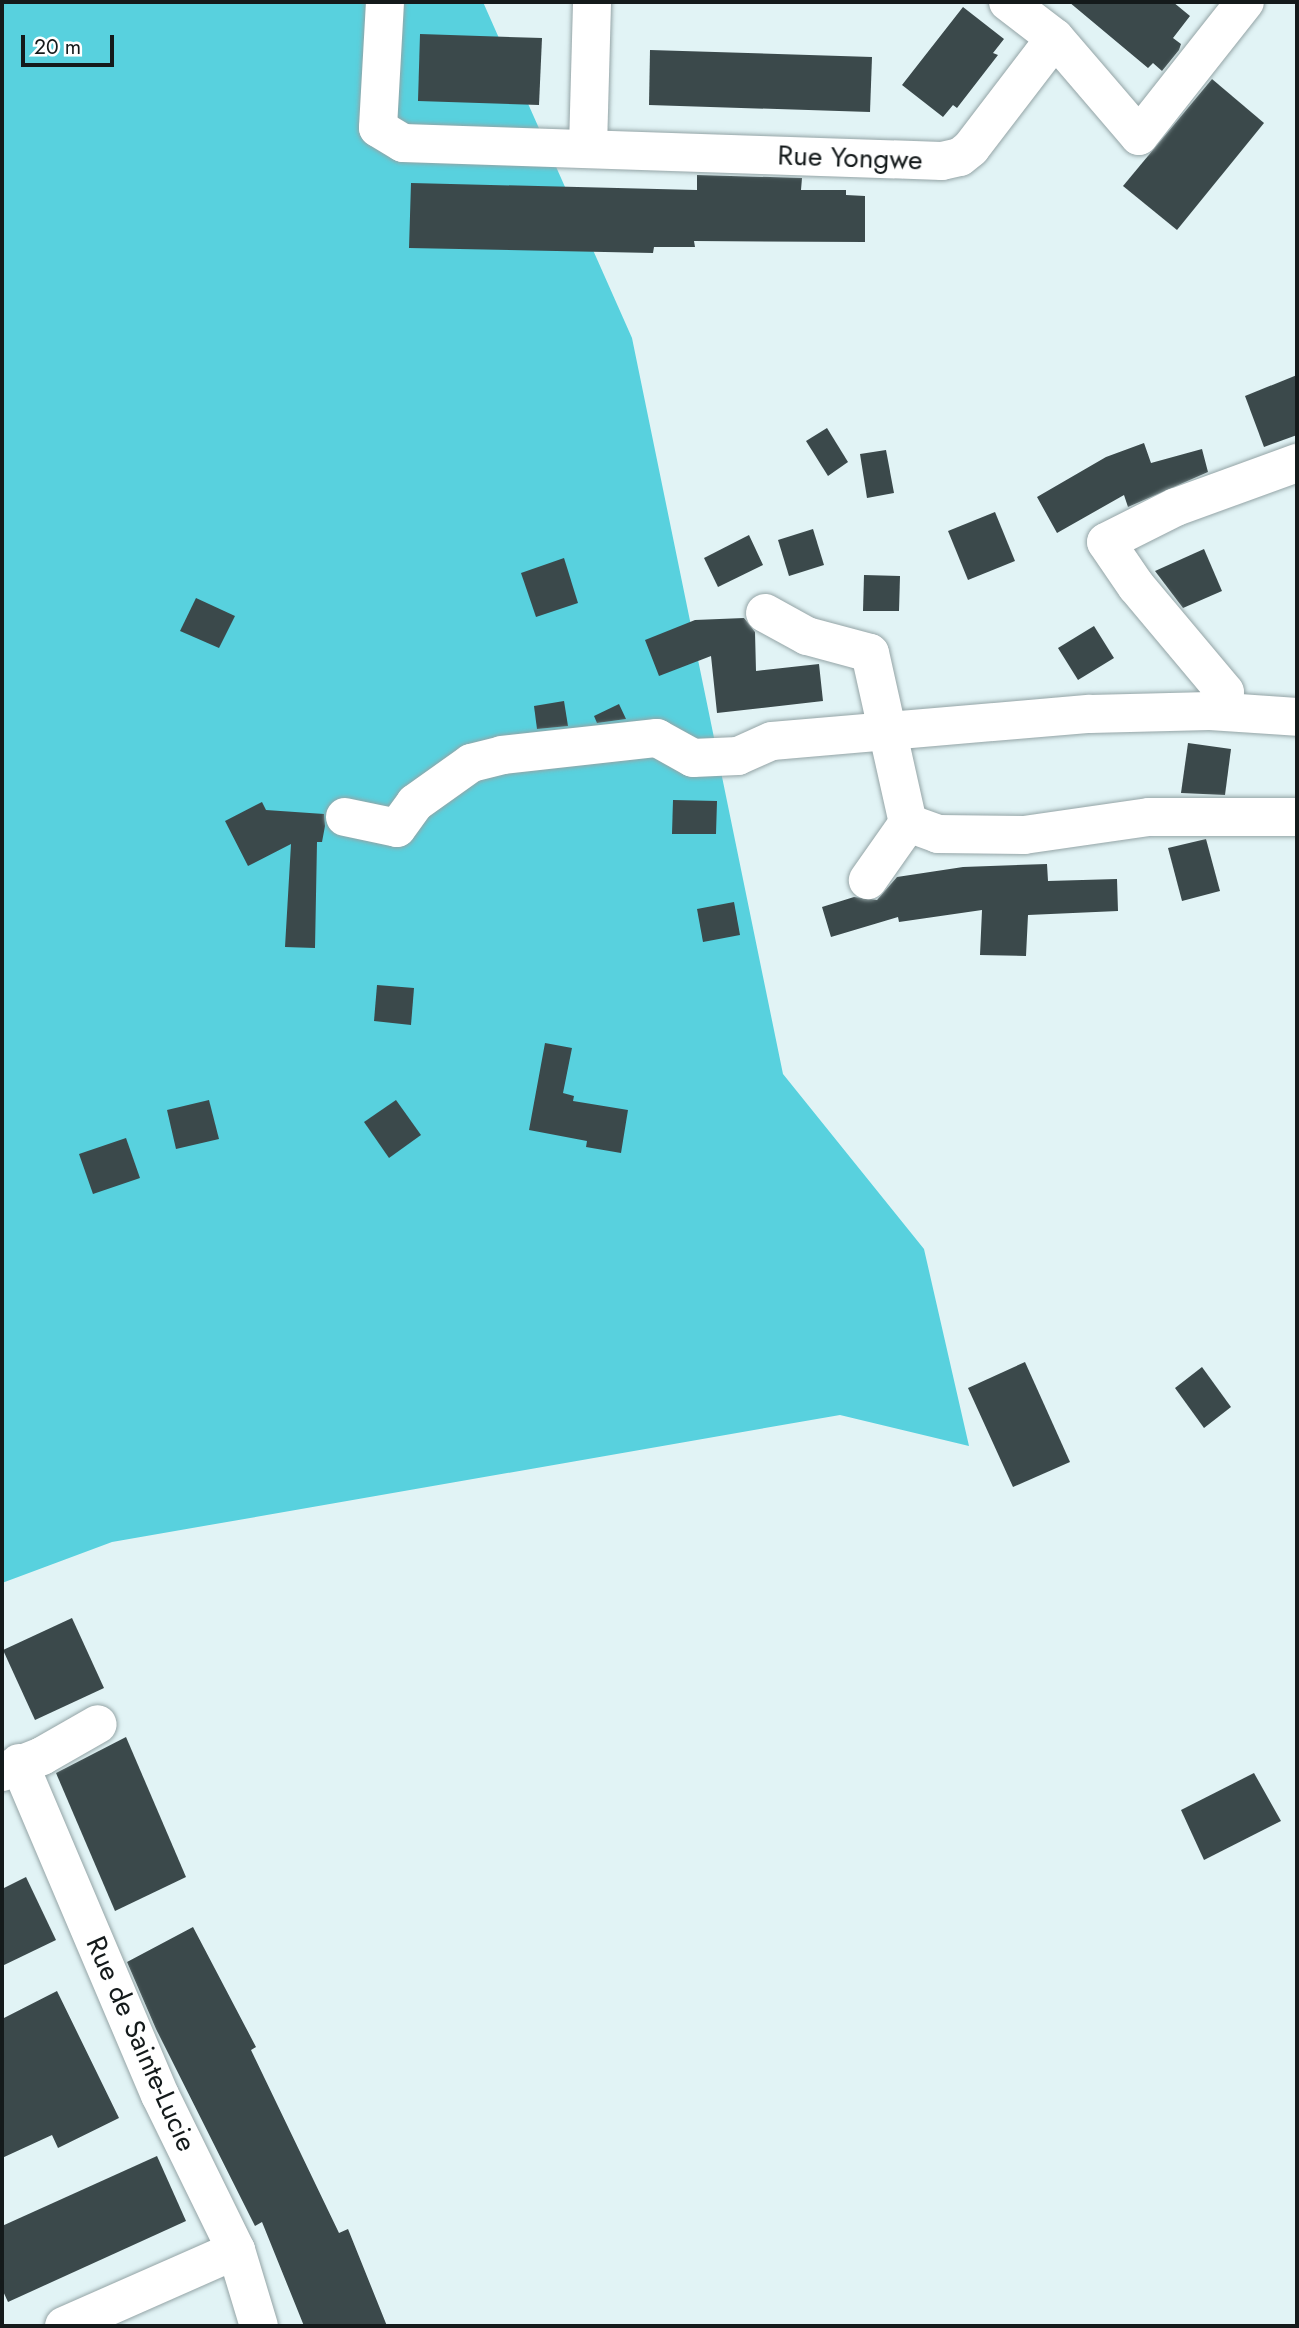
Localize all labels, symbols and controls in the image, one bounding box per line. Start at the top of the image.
scale bar [24,21,117,65]
text: 20 m [34,32,81,62]
street label: Rue Yongwe [777,139,923,177]
street label: Rue de Sainte-Lucie [79,1931,203,2157]

